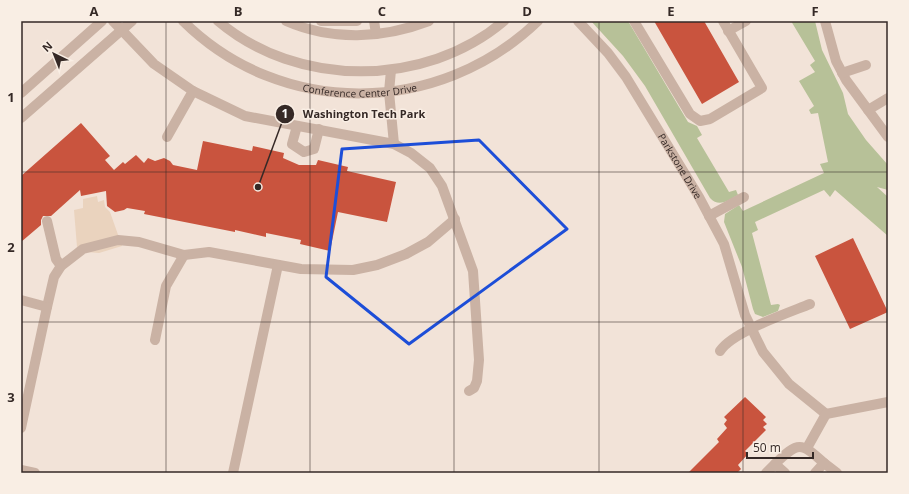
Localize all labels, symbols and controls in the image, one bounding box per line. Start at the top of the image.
text: A [90,2,99,20]
text: B [234,2,243,20]
text: C [378,2,386,20]
text: D [522,2,532,20]
text: E [667,2,675,20]
text: F [811,2,819,20]
north arrow [34,34,74,74]
text: N [38,38,55,55]
street label: Conference Center Drive [301,80,419,100]
text: 1 [7,88,15,106]
callout: Washington Tech Park [275,102,433,125]
text: 1 [282,105,288,122]
text: Washington Tech Park [303,106,425,121]
street label: Parkstone Drive [655,131,706,202]
text: 2 [7,238,15,256]
text: 3 [7,388,15,406]
scale bar [747,434,813,460]
text: 50 m [753,439,781,456]

